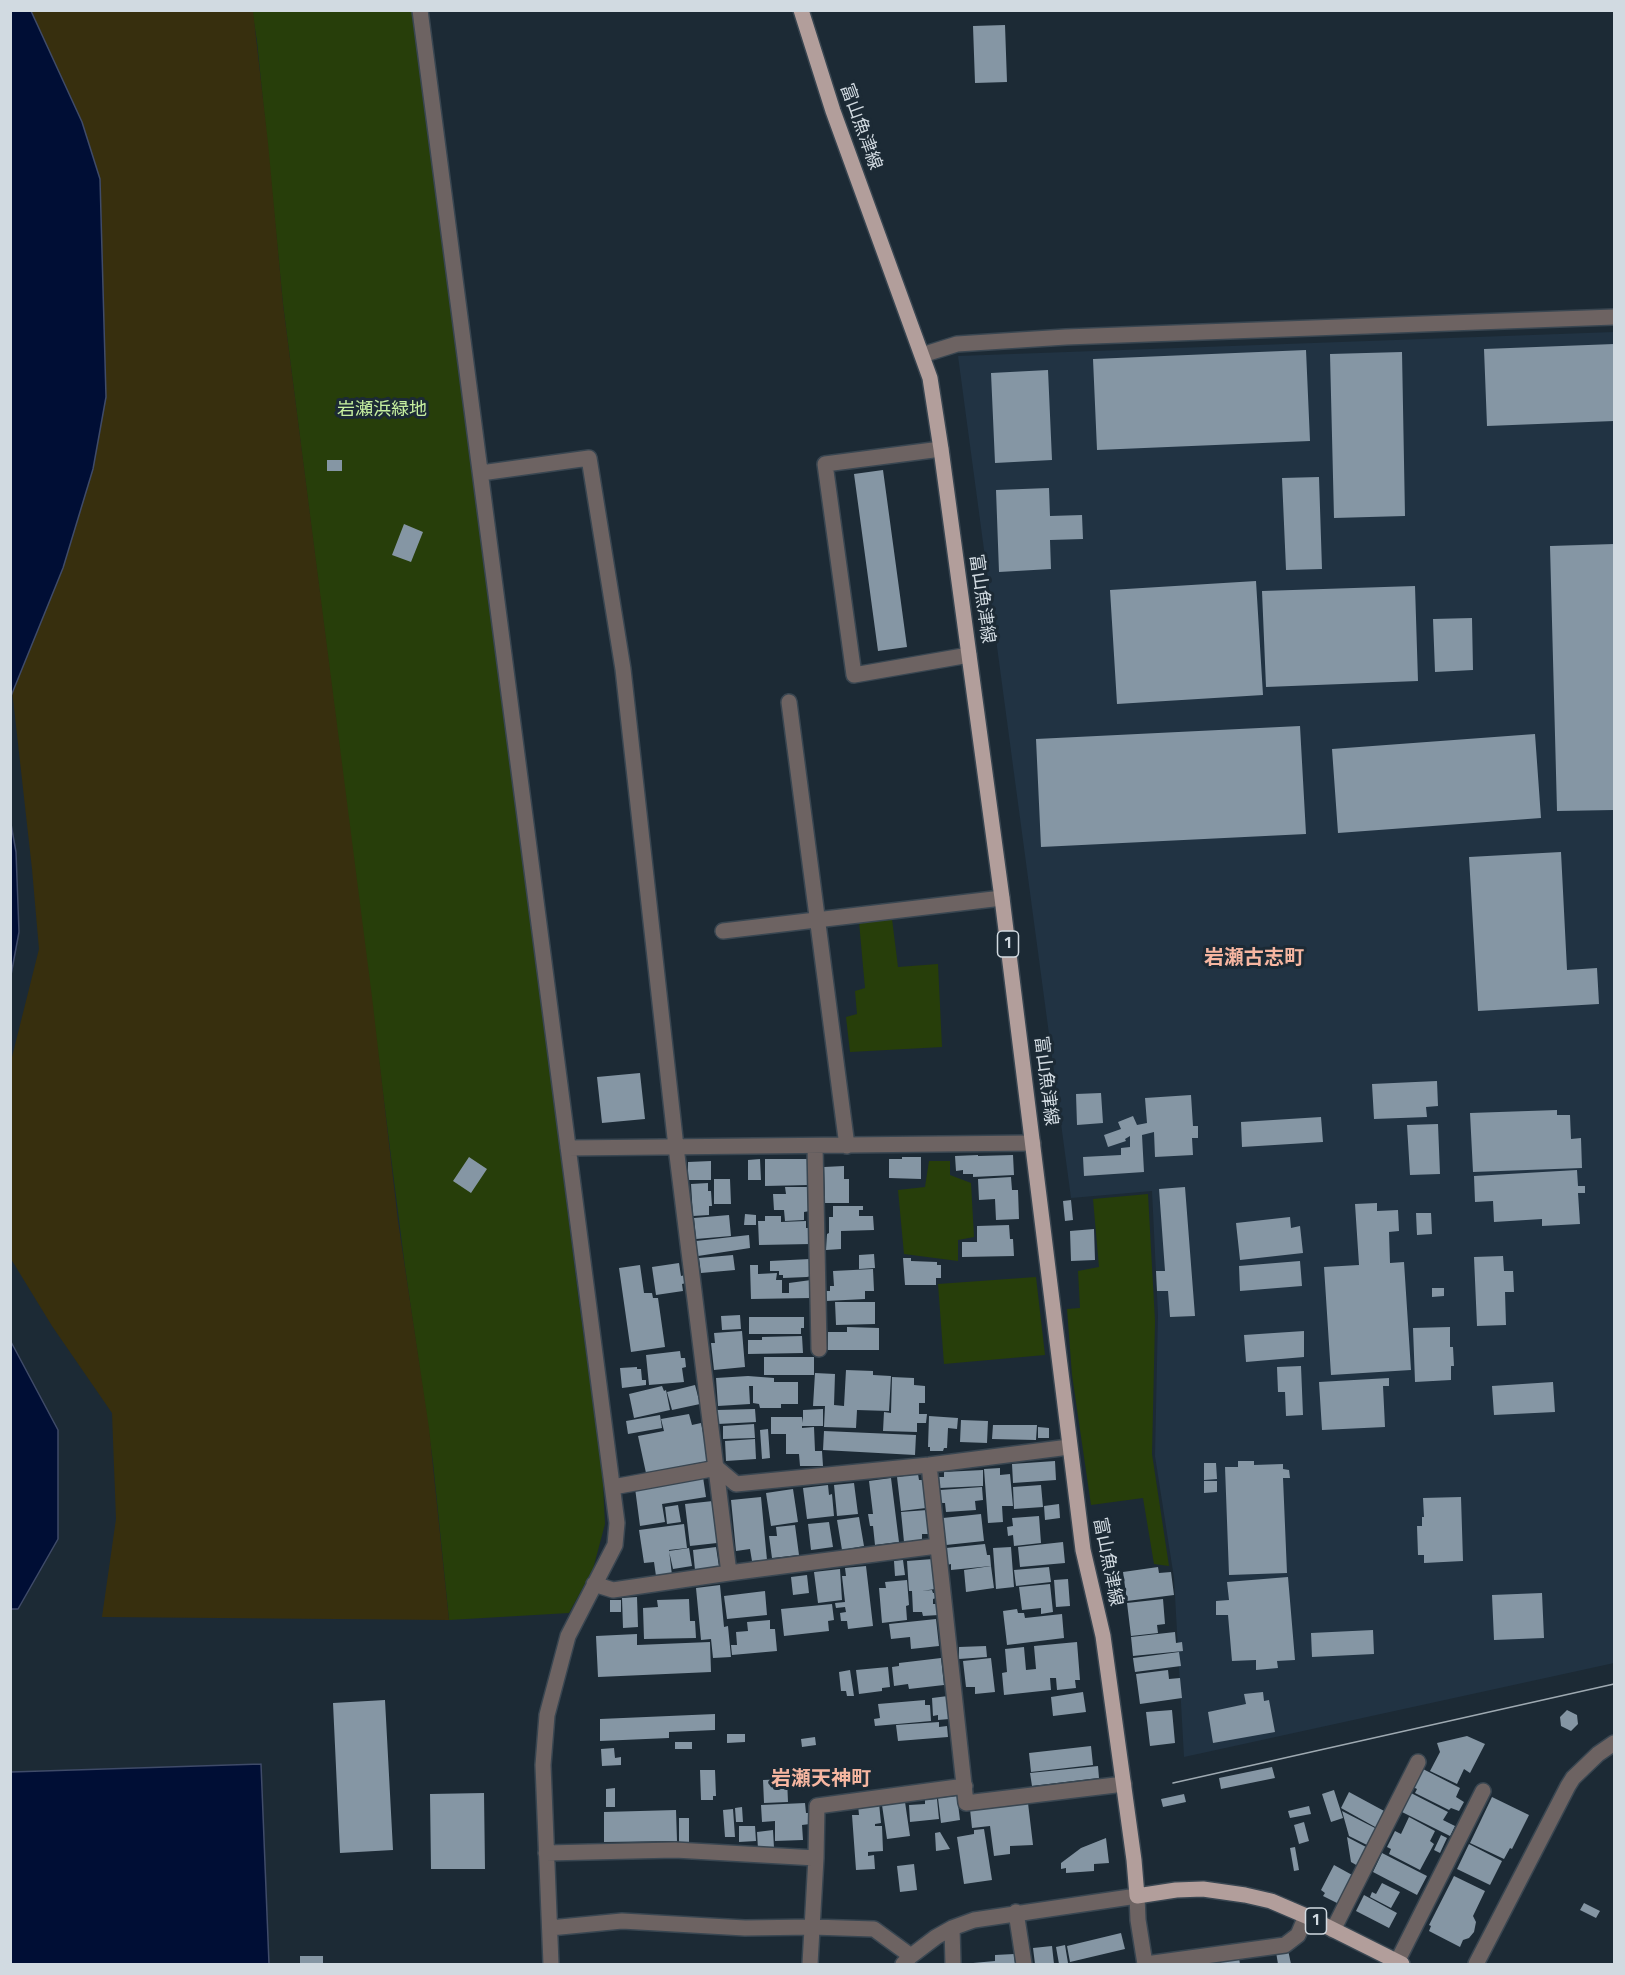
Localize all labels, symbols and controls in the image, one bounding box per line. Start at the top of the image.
street label: 富山魚津線 [834,81,886,173]
park label: 岩瀬浜緑地 [337,400,427,422]
street label: 富山魚津線 [964,553,998,645]
road number: 1 [998,931,1018,957]
district label: 岩瀬古志町 [1204,947,1304,971]
street label: 富山魚津線 [1029,1035,1061,1127]
street label: 富山魚津線 [1088,1516,1126,1608]
district label: 岩瀬天神町 [771,1768,871,1792]
road number: 1 [1306,1908,1326,1934]

